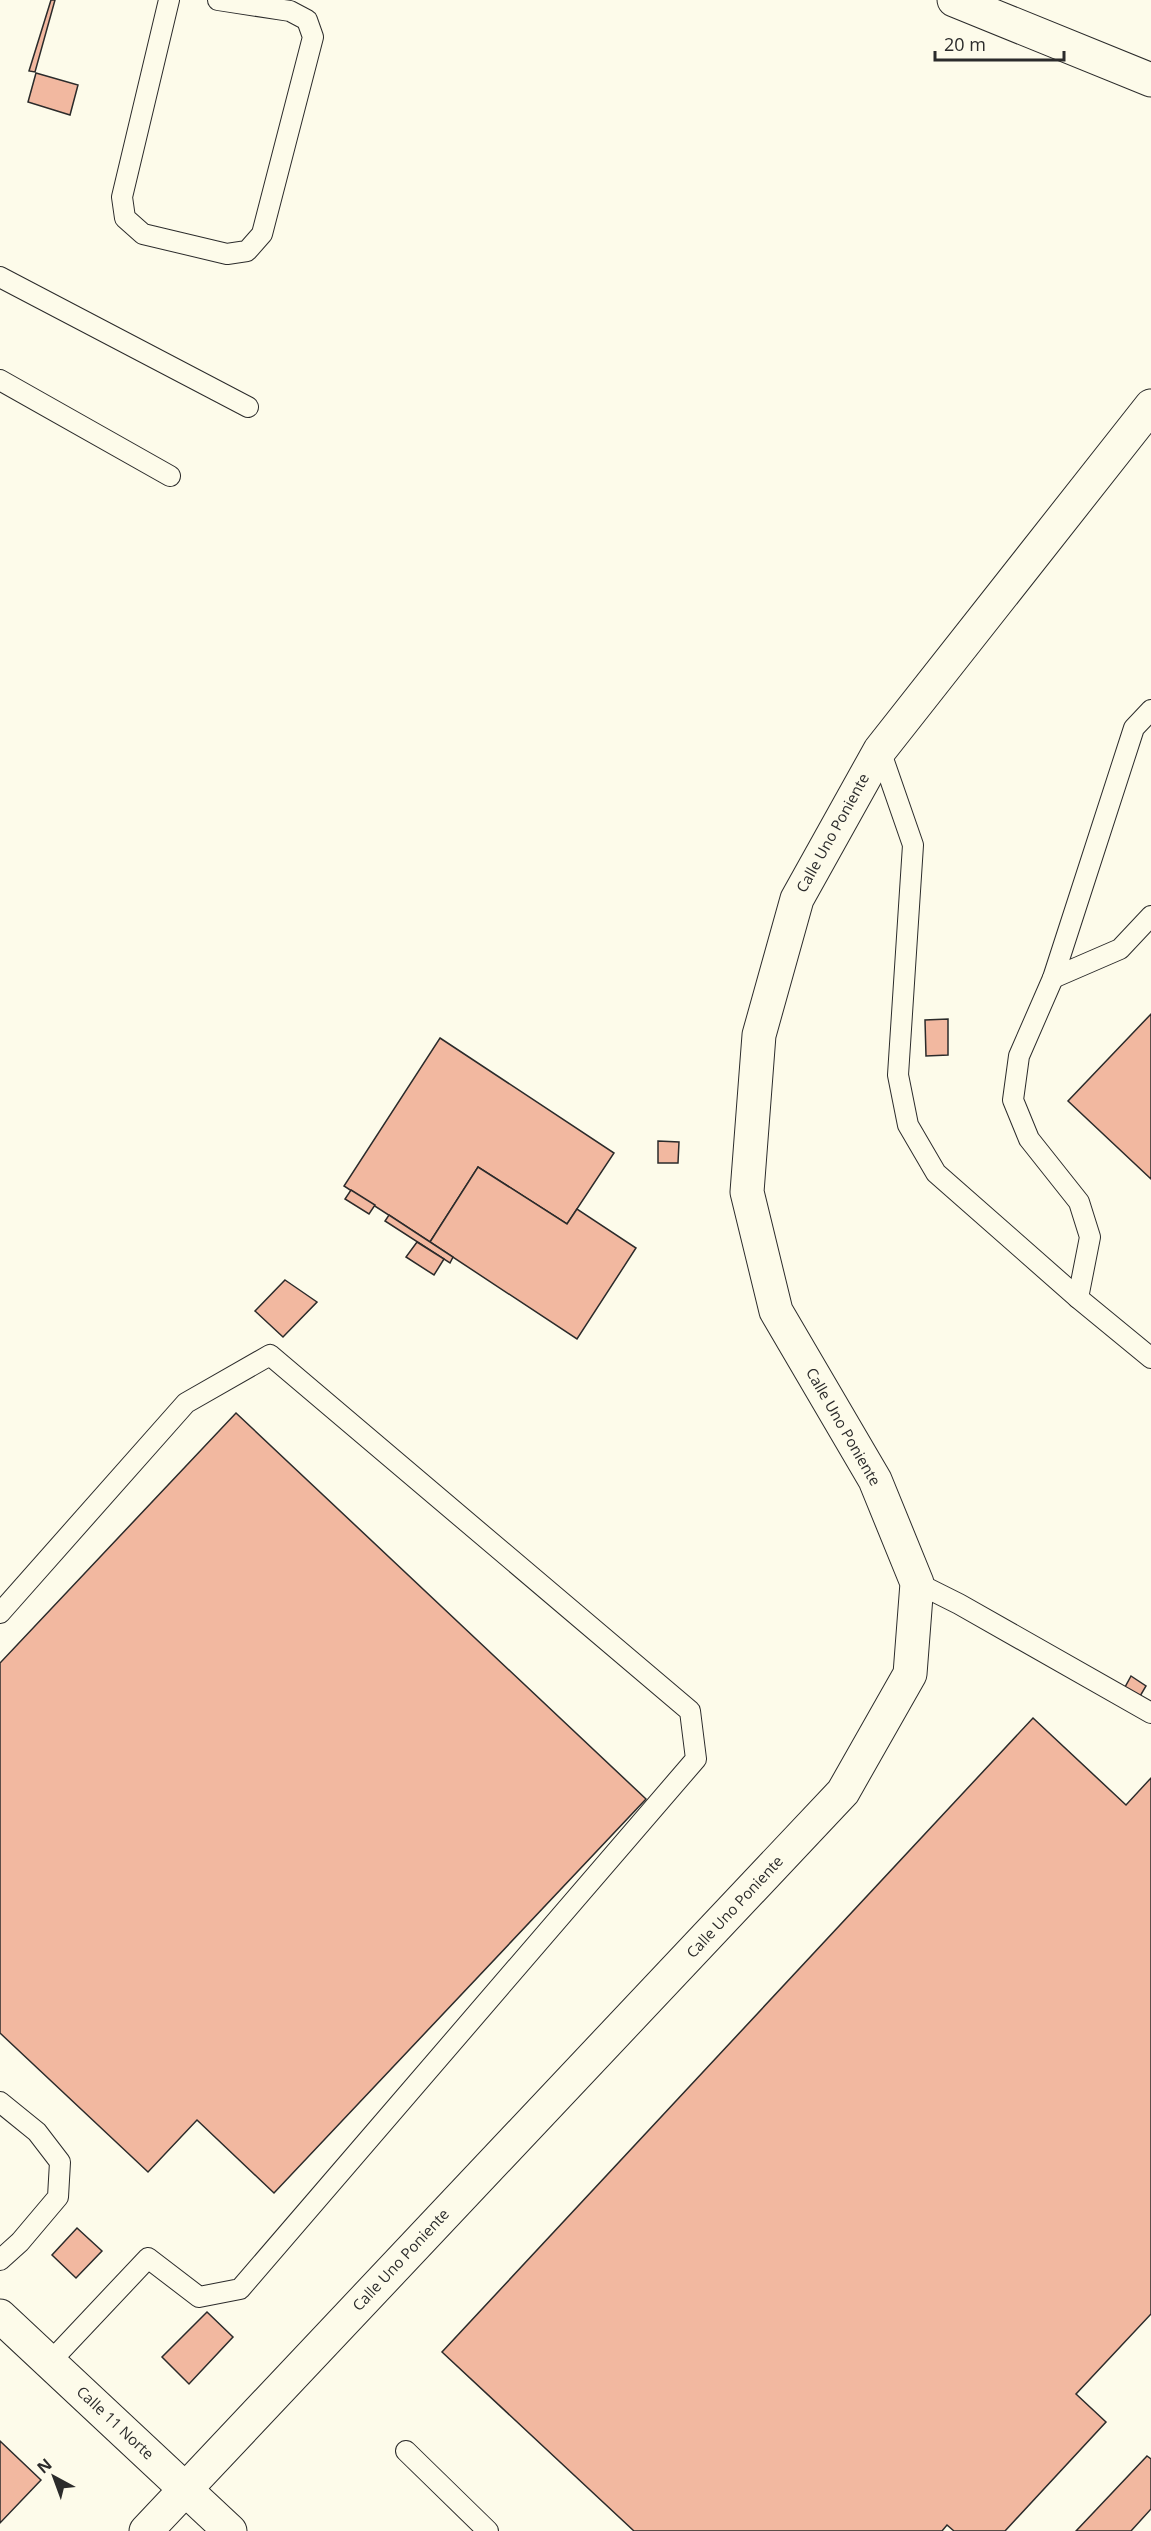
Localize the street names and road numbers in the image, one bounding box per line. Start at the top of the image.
street label: Calle Uno Poniente [791,769,873,896]
street label: Calle Uno Poniente [802,1364,886,1489]
street label: Calle Uno Poniente [682,1851,787,1962]
street label: Calle Uno Poniente [348,2204,453,2315]
street label: Calle 11 Norte [73,2381,159,2463]

